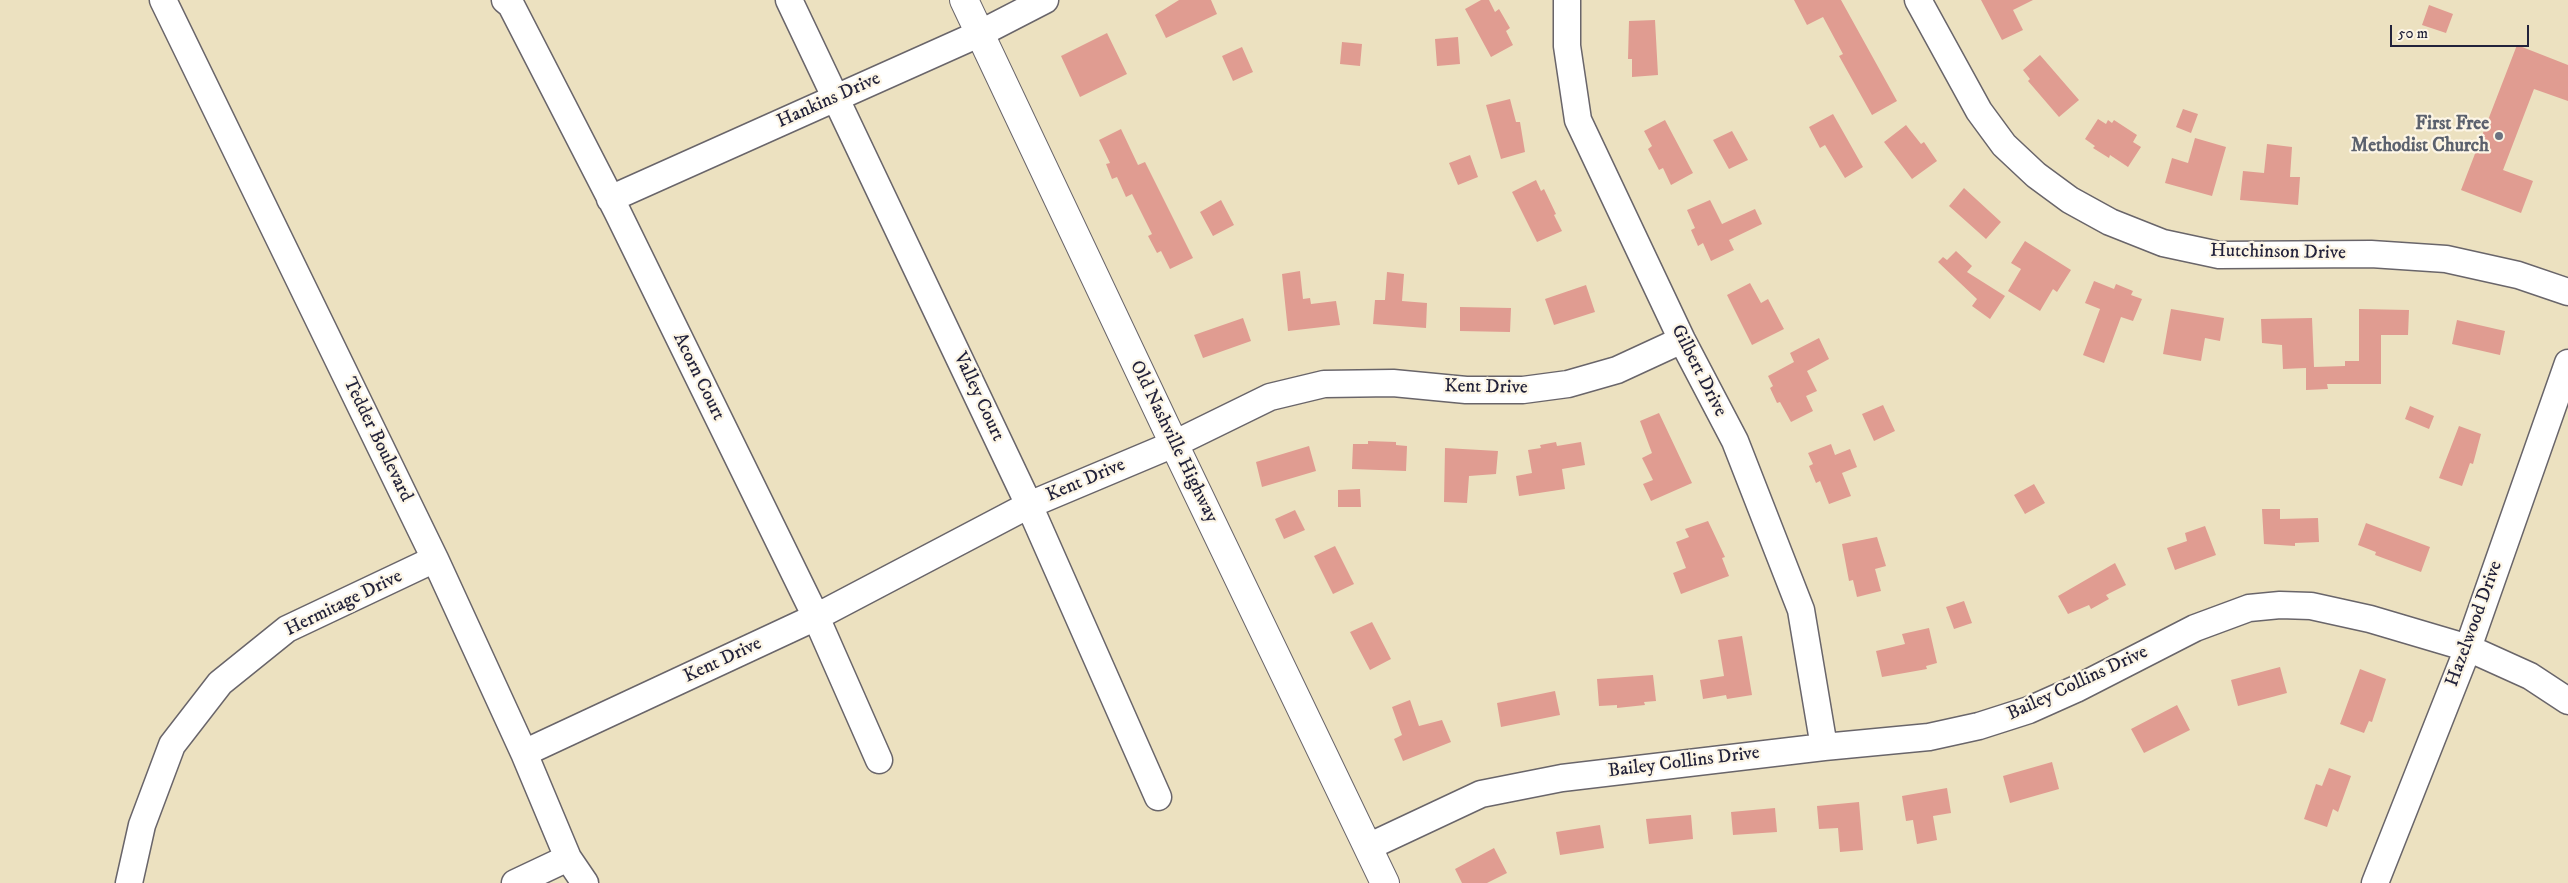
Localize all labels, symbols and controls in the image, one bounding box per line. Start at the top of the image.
scale bar [2393,15,2532,47]
text: 50 m [2398,24,2428,43]
street label: Hankins Drive [774,68,884,134]
place label: First Free Methodist Church [2351,114,2489,158]
marker: First Free Methodist Church [2493,130,2505,142]
street label: Hutchinson Drive [2210,240,2346,266]
street label: Gilbert Drive [1665,321,1731,421]
street label: Acorn Court [667,329,729,425]
street label: Valley Court [948,349,1008,445]
street label: Old Nashville Highway [1124,357,1222,527]
street label: Tedder Boulevard [337,374,417,506]
street label: Kent Drive [1444,376,1528,400]
street label: Kent Drive [1043,454,1129,508]
street label: Hazelwood Drive [2442,558,2508,690]
street label: Hermitage Drive [282,566,406,642]
street label: Kent Drive [680,633,766,689]
street label: Bailey Collins Drive [2004,641,2152,727]
street label: Bailey Collins Drive [1607,742,1761,784]

